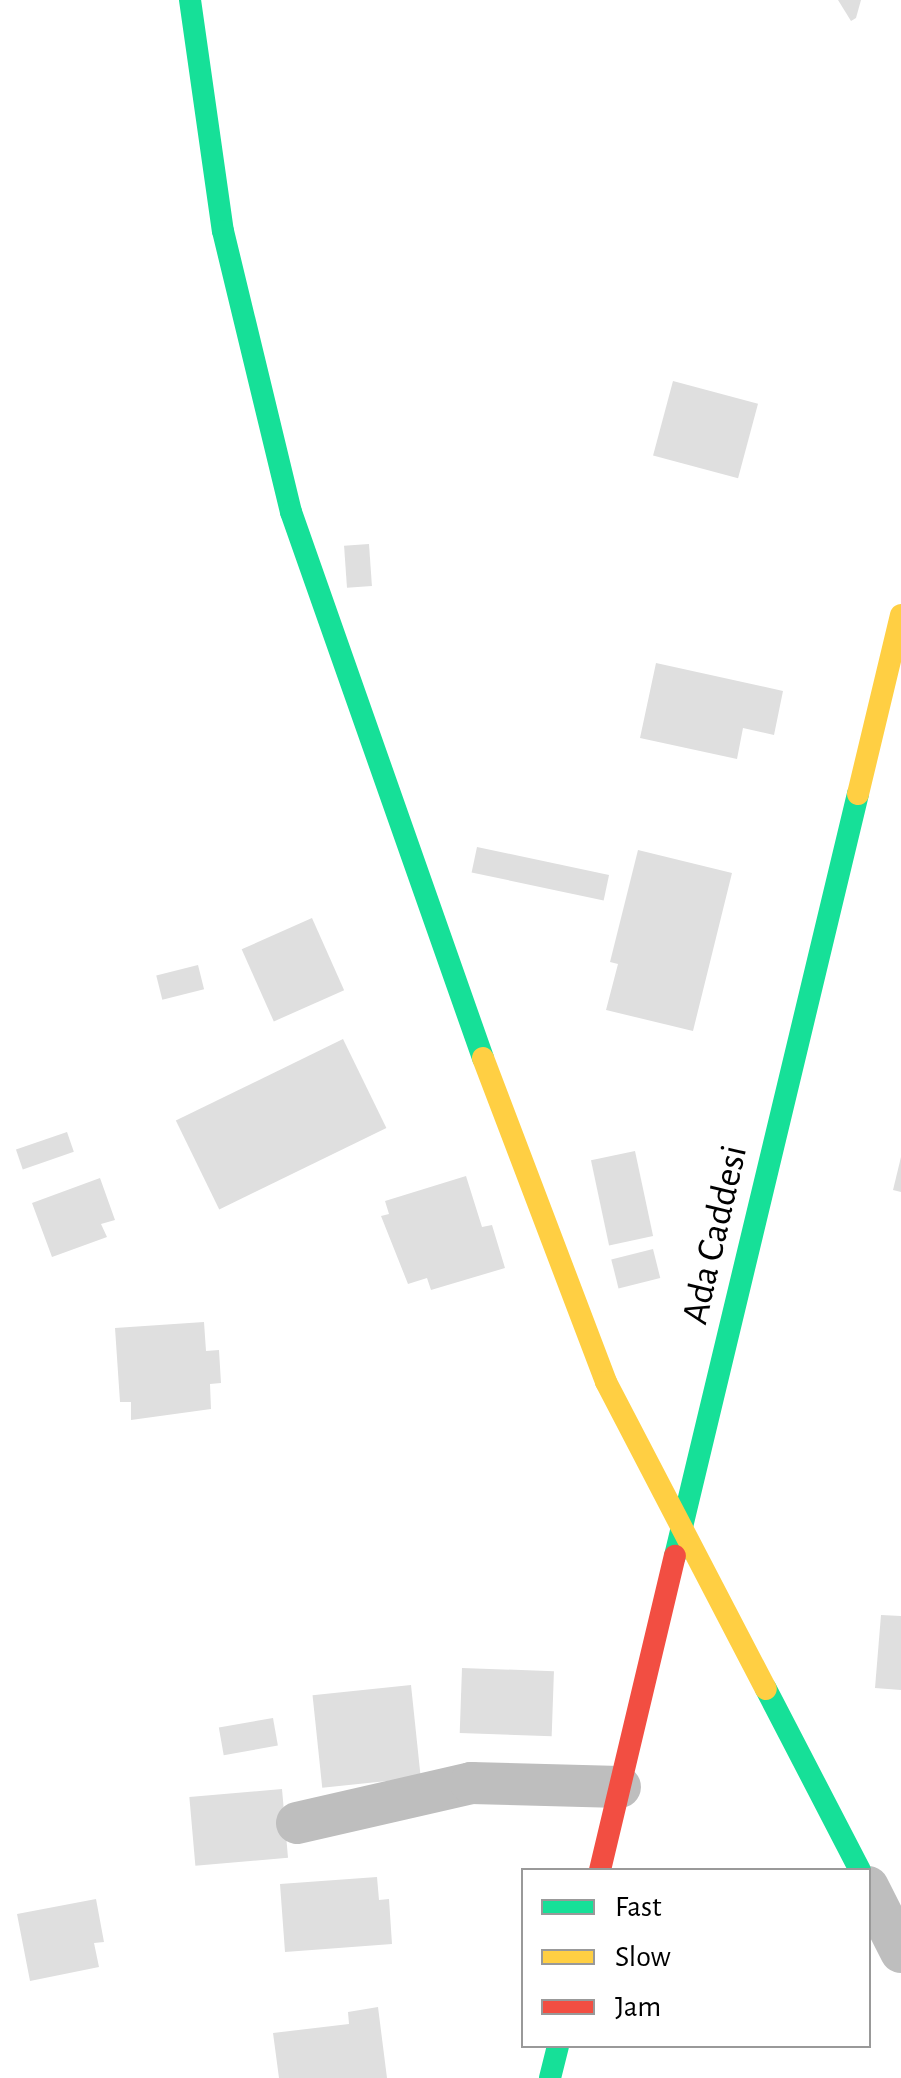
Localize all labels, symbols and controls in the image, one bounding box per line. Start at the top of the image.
street label: Ada Caddesi [673,1141,759,1329]
legend [521,1868,871,2048]
text: Fast [615,1892,662,1922]
text: Slow [615,1942,671,1972]
text: Jam [615,1992,661,2022]

